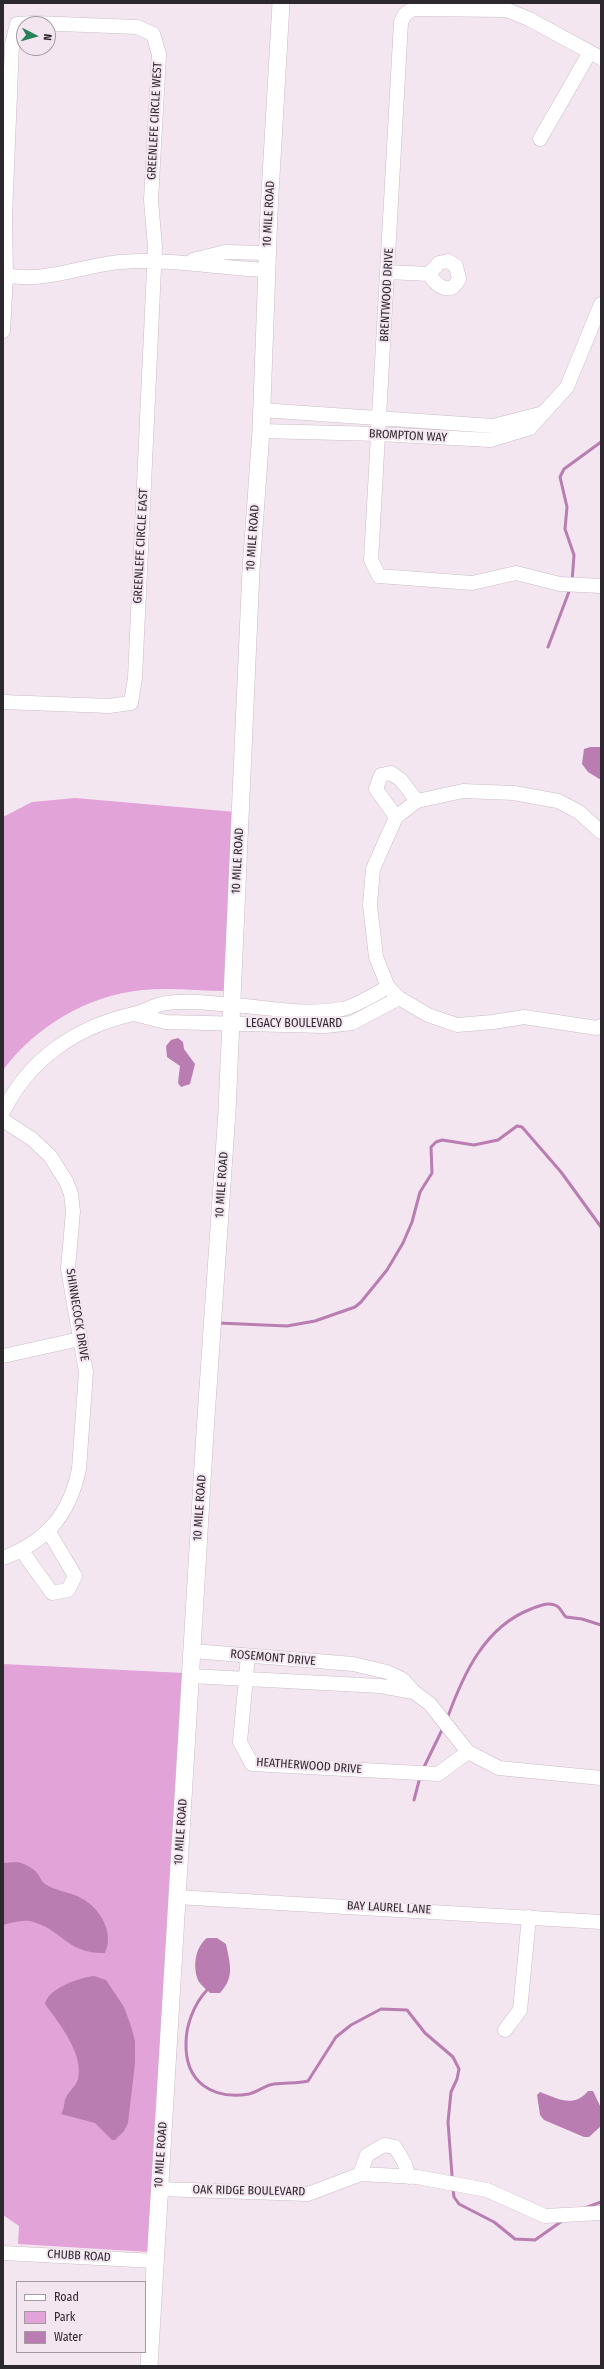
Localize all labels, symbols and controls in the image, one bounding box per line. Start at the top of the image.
north arrow [16,16,56,56]
text: N [41,33,54,41]
street label: GREENLEFE CIRCLE WEST [145,62,165,180]
street label: 10 MILE ROAD [260,181,278,247]
street label: BRENTWOOD DRIVE [377,248,397,342]
street label: BROMPTON WAY [368,427,448,445]
street label: GREENLEFE CIRCLE EAST [131,488,151,604]
street label: 10 MILE ROAD [244,504,262,572]
street label: 10 MILE ROAD [229,828,247,894]
street label: LEGACY BOULEVARD [246,1017,342,1031]
street label: 10 MILE ROAD [213,1151,231,1219]
street label: SHINNECOCK DRIVE [63,1268,91,1362]
street label: 10 MILE ROAD [191,1474,209,1542]
street label: ROSEMONT DRIVE [230,1647,316,1669]
street label: HEATHERWOOD DRIVE [256,1755,362,1777]
street label: 10 MILE ROAD [172,1798,190,1866]
street label: BAY LAUREL LANE [346,1899,432,1917]
street label: 10 MILE ROAD [152,2121,170,2189]
street label: OAK RIDGE BOULEVARD [193,2183,305,2199]
street label: CHUBB ROAD [47,2247,111,2265]
legend [16,2281,146,2353]
text: Road [54,2290,79,2304]
text: Park [54,2310,75,2324]
text: Water [54,2330,82,2344]

